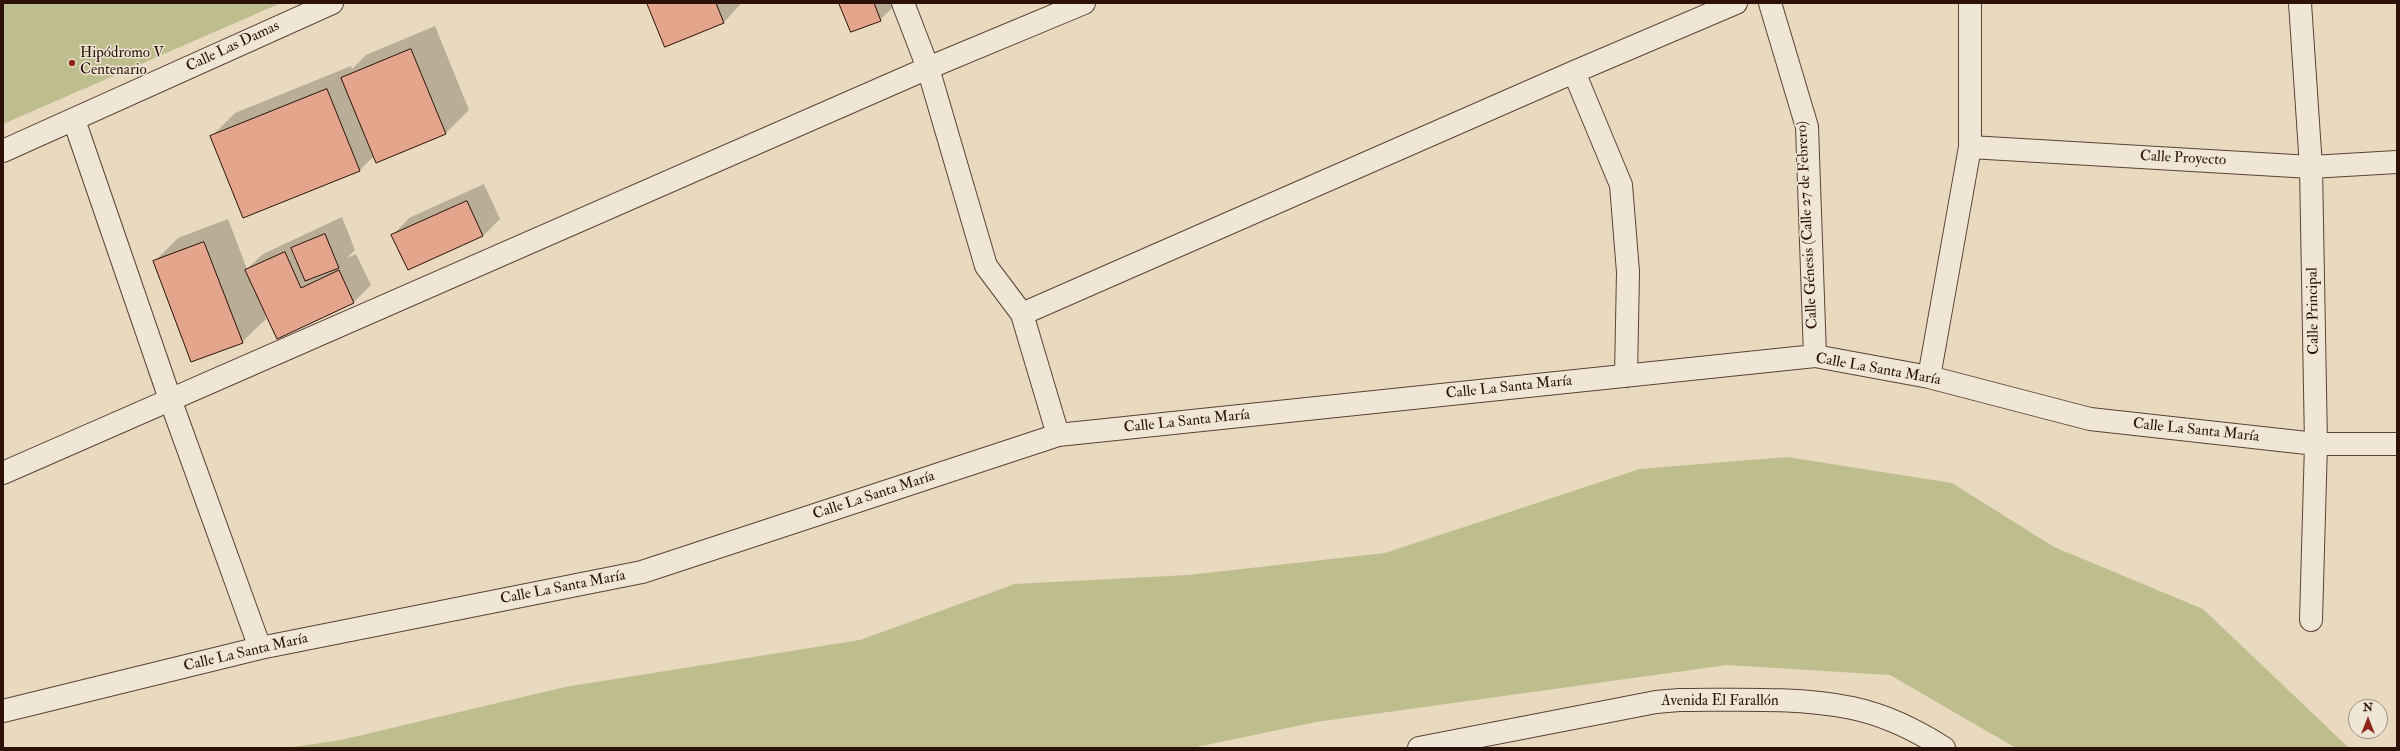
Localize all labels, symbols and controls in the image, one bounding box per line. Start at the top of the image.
street label: Calle Las Damas [184,18,282,76]
place label: Hipódromo V Centenario [80,45,164,80]
marker: Hipódromo V Centenario [67,58,77,68]
street label: Calle Génesis (Calle 27 de Febrero) [1794,120,1822,330]
street label: Calle Proyecto [2139,148,2227,170]
street label: Calle Principal [2304,267,2324,355]
street label: Calle La Santa María [1814,350,1942,390]
street label: Calle La Santa María [1445,372,1573,404]
street label: Calle La Santa María [1123,406,1251,438]
street label: Calle La Santa María [2132,415,2260,447]
street label: Calle La Santa María [811,468,937,524]
street label: Calle La Santa María [499,567,627,609]
street label: Calle La Santa María [182,630,310,676]
street label: Avenida El Farallón [1661,693,1779,711]
north arrow [2348,699,2388,739]
text: N [2363,701,2373,714]

